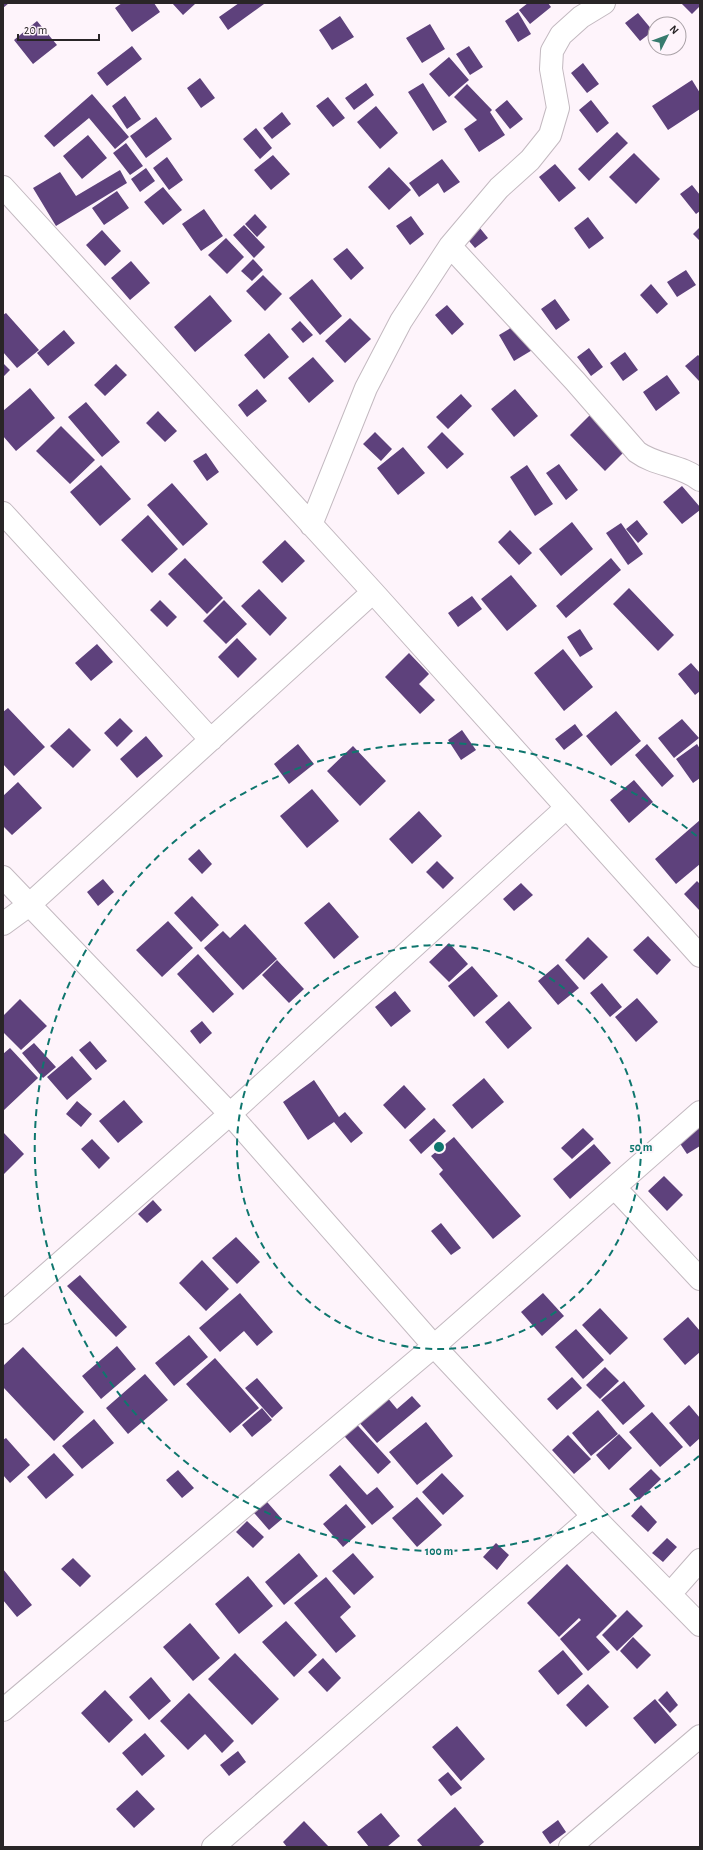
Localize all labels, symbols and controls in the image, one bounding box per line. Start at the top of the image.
scale bar [18,16,99,42]
north arrow [647,16,687,56]
text: N [667,23,681,36]
text: 20 m [24,24,47,36]
centre of rings [432,1140,446,1154]
text: 50 m [630,1141,653,1153]
text: 100 m [425,1545,453,1557]

